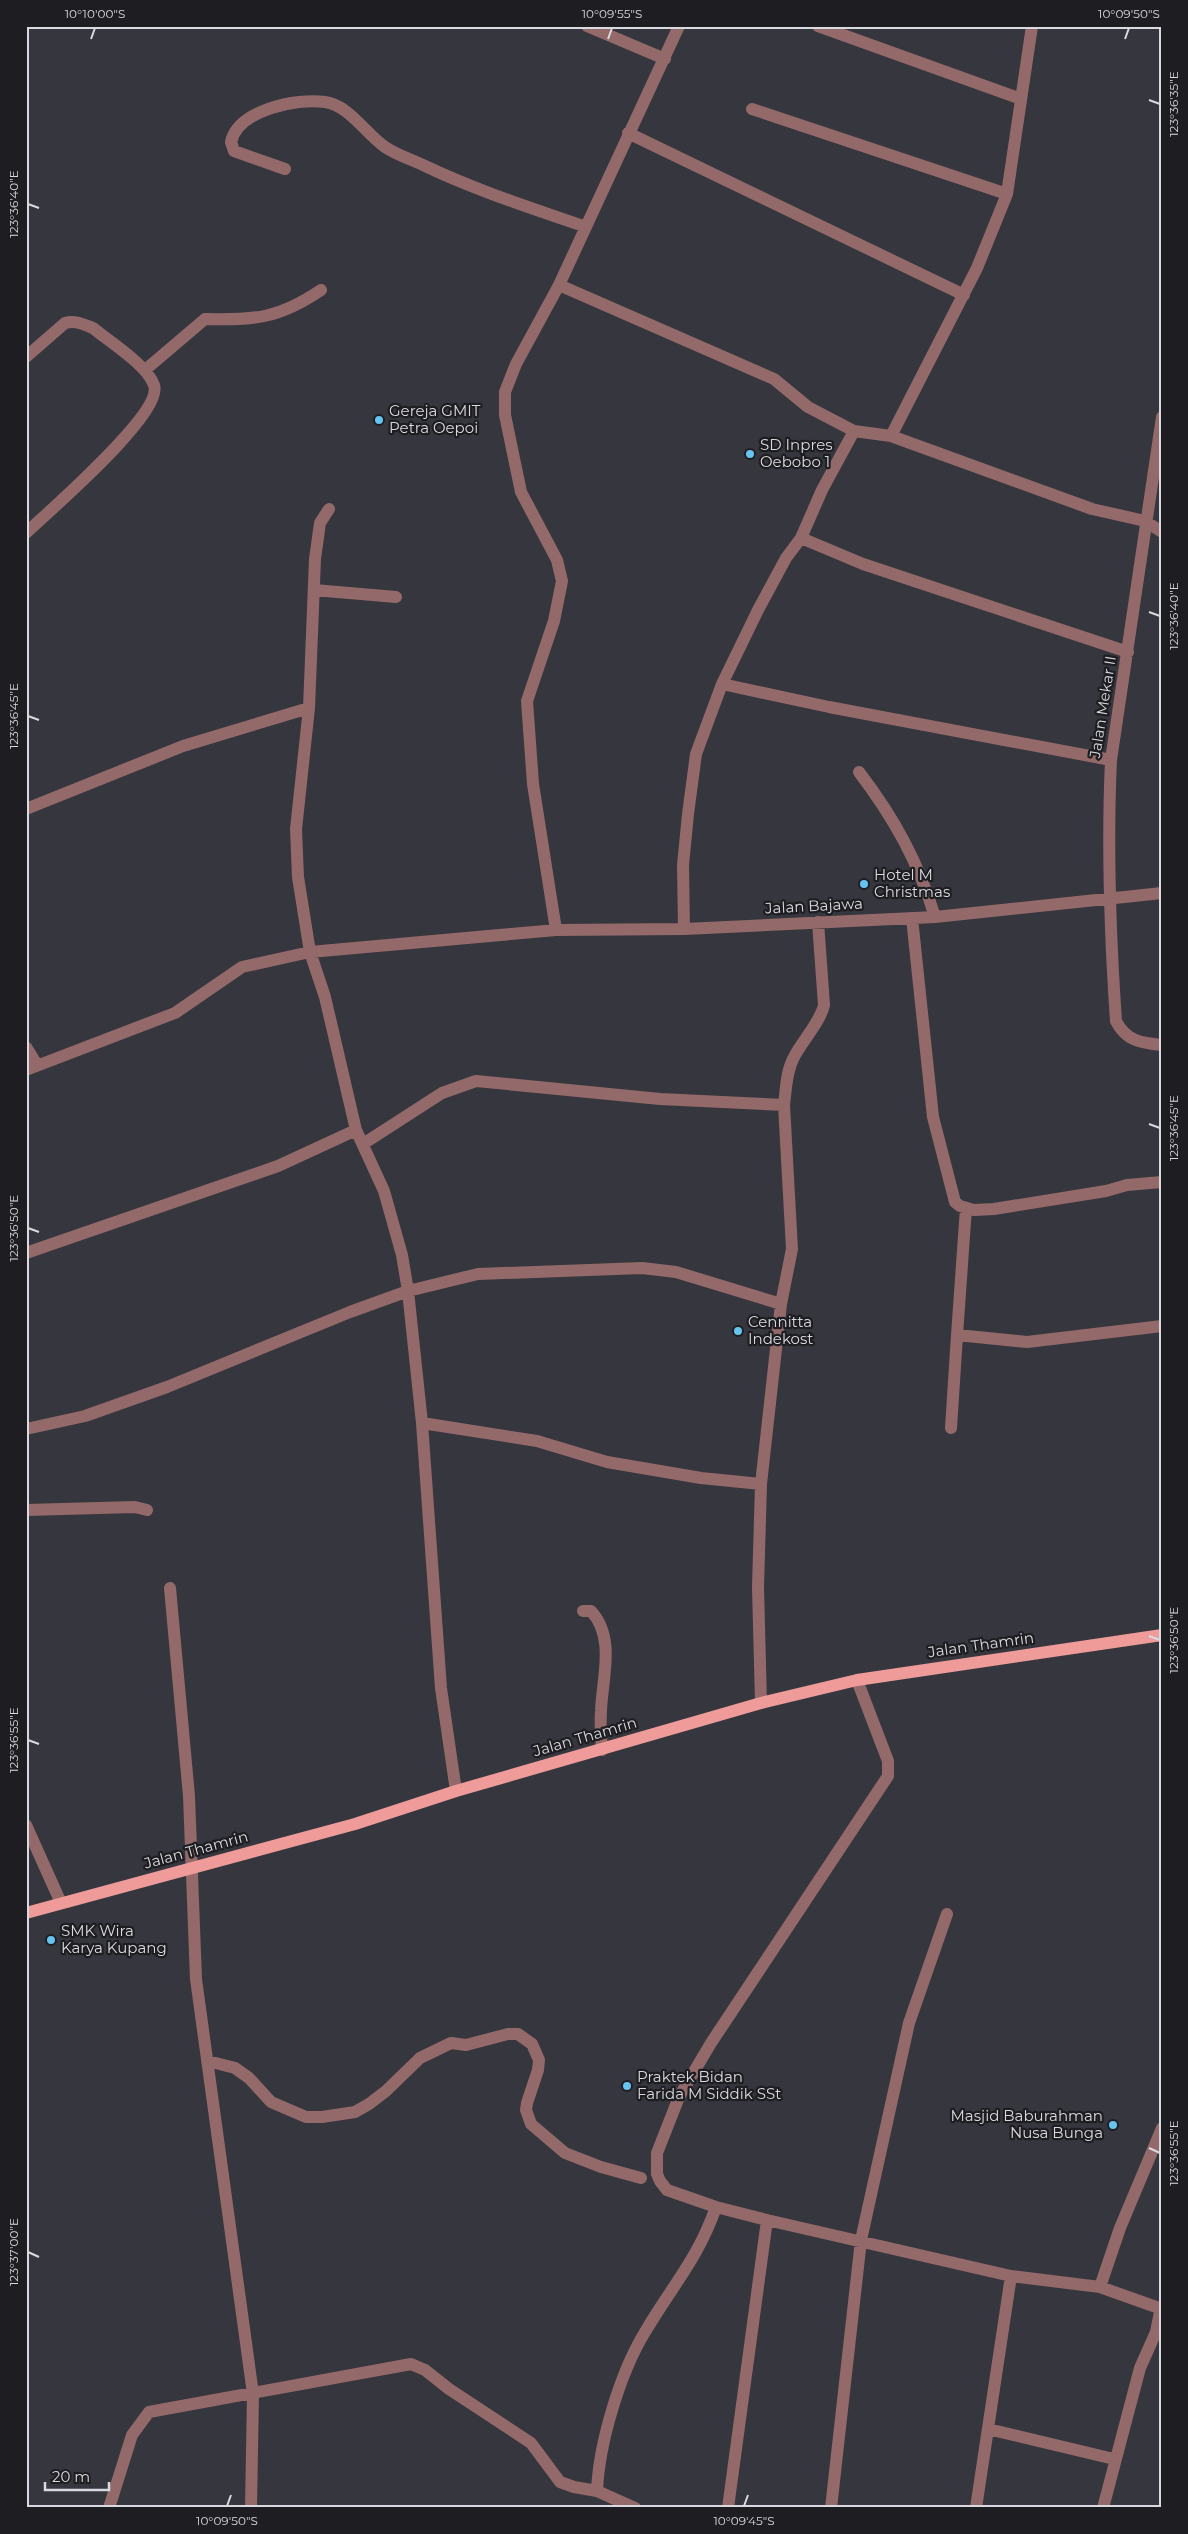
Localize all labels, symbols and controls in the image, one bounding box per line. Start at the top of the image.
text: 10°10'00"S [65,6,125,21]
text: 10°09'55"S [582,6,642,21]
text: 10°09'50"S [1098,6,1160,21]
text: 123°36'35"E [1166,71,1181,137]
text: 123°36'40"E [6,170,21,238]
place label: Gereja GMIT Petra Oepoi [389,401,481,437]
marker: Gereja GMIT Petra Oepoi [373,414,385,426]
place label: SD Inpres Oebobo 1 [760,435,833,471]
marker: SD Inpres Oebobo 1 [744,448,756,460]
text: 123°36'40"E [1166,582,1181,650]
street label: Jalan Mekar II [1085,654,1120,760]
text: 123°36'45"E [6,683,21,749]
place label: Hotel M Christmas [874,865,950,901]
marker: Hotel M Christmas [858,878,870,890]
street label: Jalan Bajawa [764,893,863,918]
text: 123°36'45"E [1166,1095,1181,1161]
text: 123°36'50"E [6,1195,21,1261]
place label: Cennitta Indekost [748,1312,813,1348]
marker: Cennitta Indekost [732,1325,744,1337]
text: 123°36'50"E [1166,1607,1181,1673]
street label: Jalan Thamrin [926,1628,1035,1661]
text: 123°36'55"E [6,1707,21,1773]
street label: Jalan Thamrin [530,1713,639,1761]
street label: Jalan Thamrin [141,1827,250,1873]
place label: SMK Wira Karya Kupang [61,1921,167,1957]
marker: SMK Wira Karya Kupang [45,1934,57,1946]
place label: Praktek Bidan Farida M Siddik SSt [637,2067,781,2103]
marker: Praktek Bidan Farida M Siddik SSt [621,2080,633,2092]
place label: Masjid Baburahman Nusa Bunga [951,2106,1103,2142]
marker: Masjid Baburahman Nusa Bunga [1107,2119,1119,2131]
text: 123°36'55"E [1166,2120,1181,2186]
text: 123°37'00"E [6,2218,21,2286]
scale bar [45,2459,109,2491]
text: 20 m [52,2467,90,2486]
text: 10°09'50"S [196,2513,258,2528]
text: 10°09'45"S [713,2513,775,2528]

